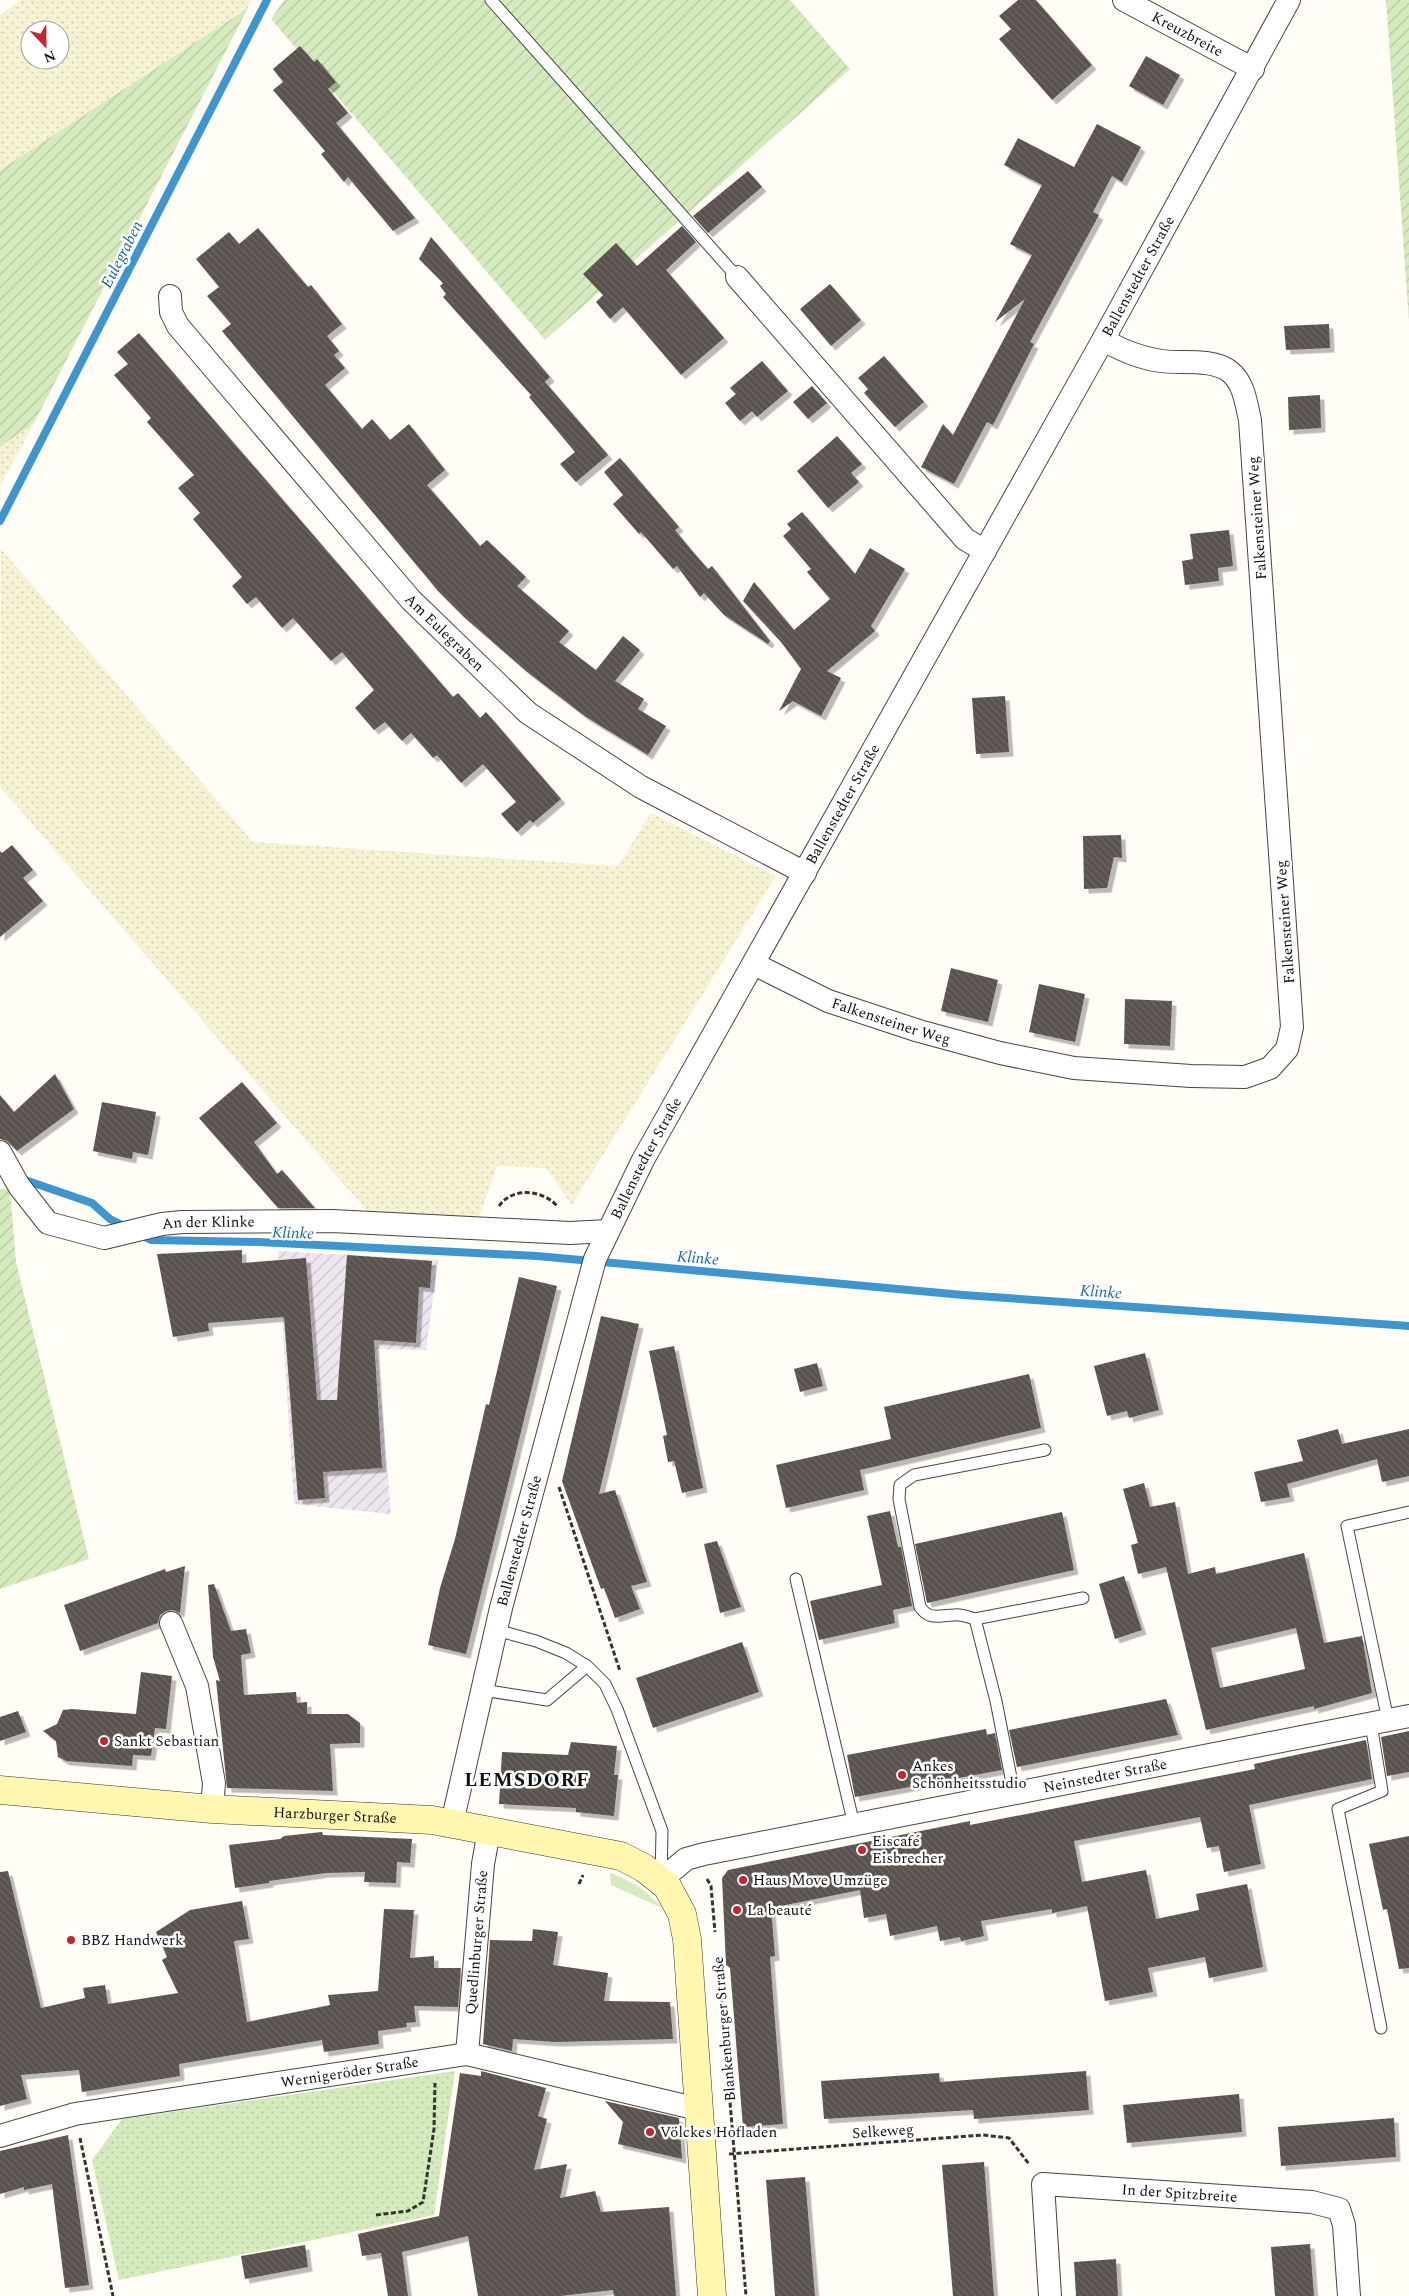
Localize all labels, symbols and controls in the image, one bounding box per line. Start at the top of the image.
street label: Kreuzbreite [1147,6,1227,63]
north arrow [20,20,70,70]
text: N [40,45,59,68]
street label: Ballenstedter Straße [1096,212,1181,341]
water label: Eulegraben [95,216,149,292]
street label: Falkensteiner Weg [1242,455,1273,581]
street label: Am Eulegraben [399,588,490,677]
street label: Ballenstedter Straße [800,740,886,869]
street label: Falkensteiner Weg [1270,859,1301,985]
street label: Falkensteiner Weg [828,992,953,1051]
street label: Ballenstedter Straße [605,1093,688,1223]
street label: An der Klinke [161,1211,255,1236]
water label: Klinke [271,1220,315,1246]
water label: Klinke [676,1244,720,1272]
water label: Klinke [1079,1279,1123,1305]
street label: Ballenstedter Straße [491,1473,548,1609]
place label: Sankt Sebastian [114,1730,219,1753]
marker: Sankt Sebastian [98,1735,110,1747]
street label: Neinstedter Straße [1041,1753,1169,1799]
place label: Ankes Schönheitsstudio [912,1755,1027,1795]
district label: LEMSDORF [464,1765,590,1795]
marker: Ankes Schönheitsstudio [896,1769,908,1781]
street label: Harzburger Straße [273,1801,397,1830]
place label: Eiscafé Eisbrecher [872,1830,944,1870]
marker: Eiscafé Eisbrecher [856,1844,868,1856]
street label: Quedlinburger Straße [459,1869,494,2016]
place label: Haus Move Umzüge [753,1869,887,1892]
marker: Haus Move Umzüge [737,1874,749,1886]
place label: La beauté [747,1899,812,1922]
marker: La beauté [731,1904,743,1916]
place label: BBZ Handwerk [81,1929,183,1952]
marker: BBZ Handwerk [65,1934,77,1946]
street label: Blankenburger Straße [707,1956,742,2102]
street label: Wernigeröder Straße [279,2051,420,2094]
street label: Selkeweg [851,2118,915,2145]
place label: Völckes Hofladen [660,2121,777,2144]
marker: Völckes Hofladen [644,2126,656,2138]
street label: In der Spitzbreite [1121,2178,1238,2209]

